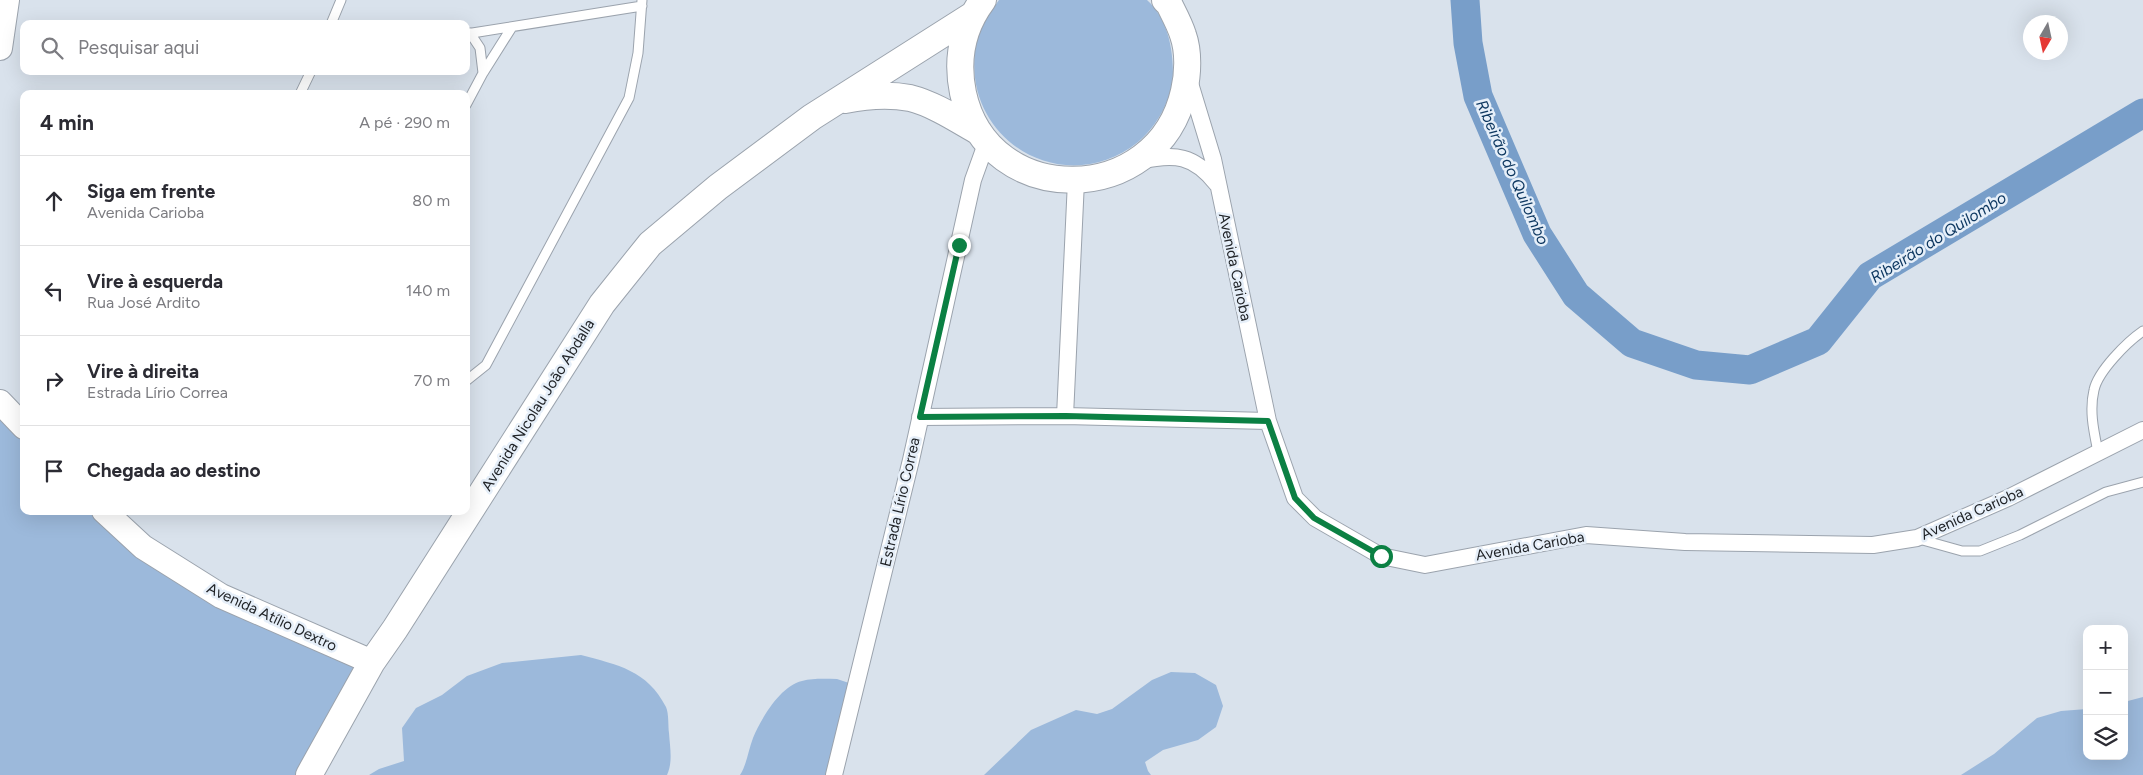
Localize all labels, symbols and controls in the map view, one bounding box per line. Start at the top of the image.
north arrow [2023,15,2068,60]
search box [20,20,470,75]
icon: search [38,34,66,62]
text: Pesquisar aqui [78,36,199,59]
water label: Ribeirão do Quilombo [1472,97,1553,248]
text: 4 min [40,110,94,135]
text: A pé · 290 m [359,113,450,132]
text: Siga em frente [87,180,215,203]
icon: ahead [40,187,68,215]
water label: Ribeirão do Quilombo [1867,188,2010,287]
text: 80 m [412,191,450,210]
text: Avenida Carioba [87,203,204,222]
street label: Avenida Carioba [1215,211,1255,323]
route end [948,234,971,257]
text: Vire à esquerda [87,270,223,293]
icon: left [40,277,68,305]
text: 140 m [406,281,450,300]
text: Rua José Ardito [87,293,200,312]
street label: Avenida Nicolau João Abdalla [478,316,598,494]
text: Vire à direita [87,360,199,383]
icon: right [40,367,68,395]
text: 70 m [414,371,450,390]
text: Estrada Lírio Correa [87,383,228,402]
street label: Estrada Lírio Correa [876,436,924,568]
icon: arrive [40,457,68,485]
text: Chegada ao destino [87,459,260,482]
street label: Avenida Carioba [1918,482,2026,544]
street label: Avenida Carioba [1474,528,1586,564]
route start [1370,545,1393,568]
street label: Avenida Atílio Dextro [204,579,340,655]
map controls [2083,625,2128,760]
button: + [2083,625,2128,670]
button: − [2083,670,2128,715]
button: layers [2083,715,2128,760]

